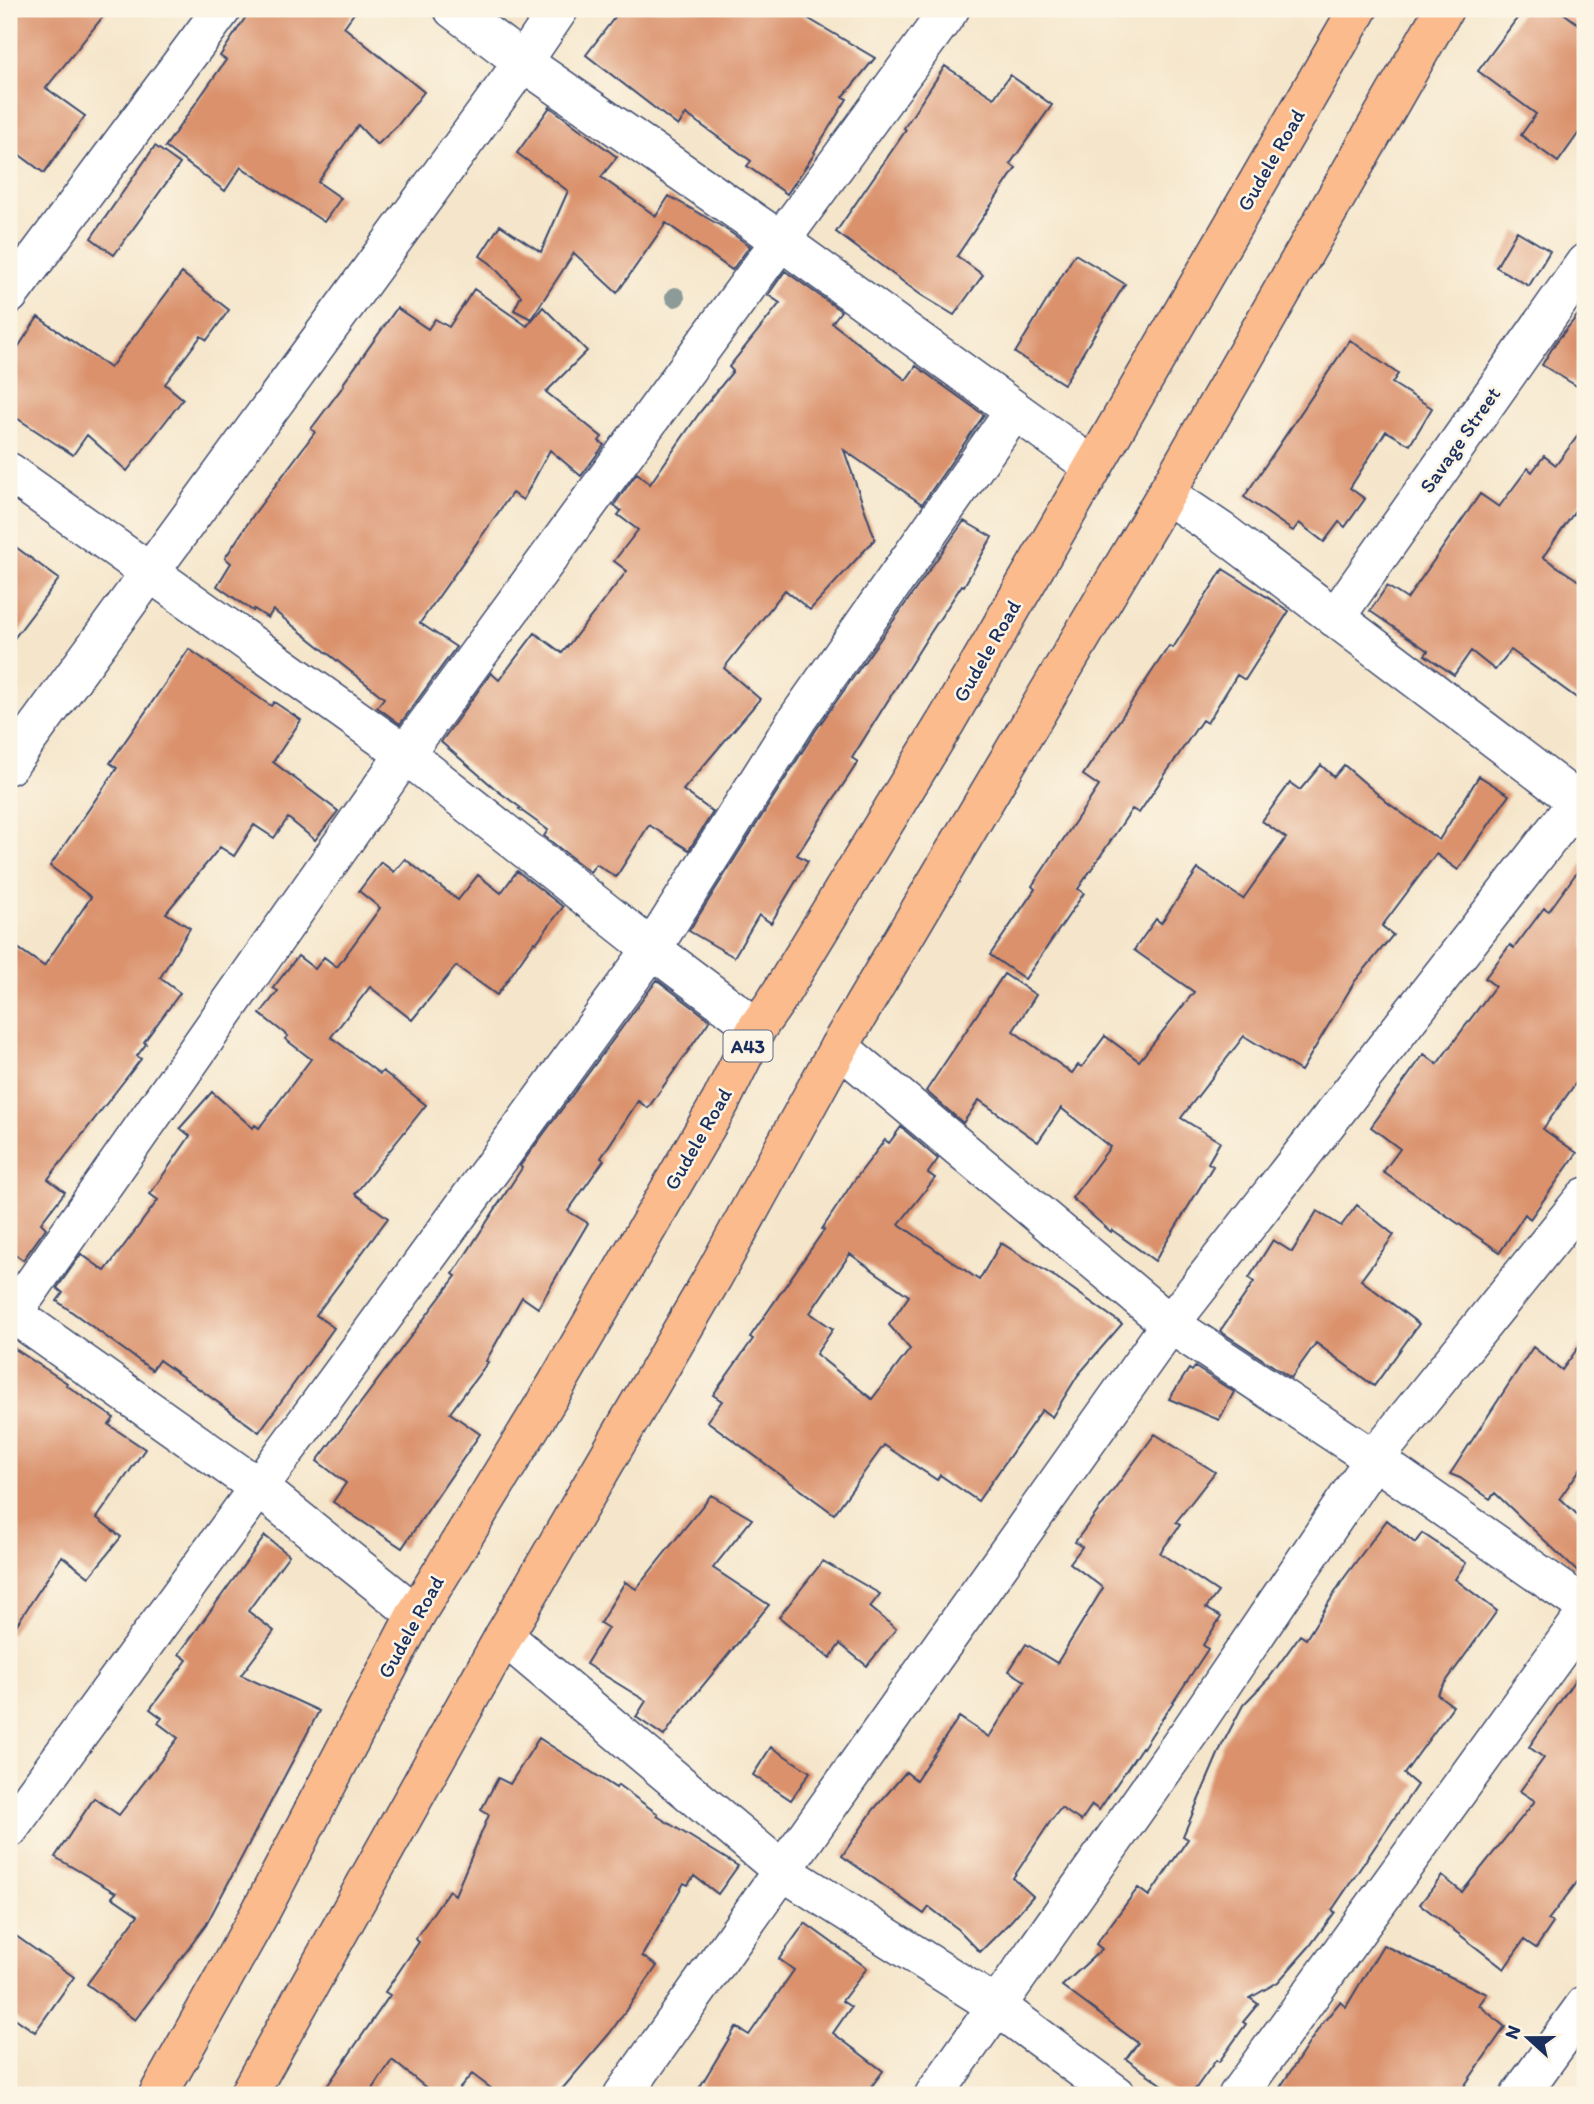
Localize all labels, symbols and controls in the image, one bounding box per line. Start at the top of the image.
street label: Gudele Road [1231,104,1310,215]
street label: Savage Street [1414,382,1505,498]
street label: Gudele Road [947,595,1026,706]
road number: A43 [724,1030,772,1062]
street label: Gudele Road [658,1083,737,1194]
street label: Gudele Road [372,1571,449,1682]
north arrow [1492,2002,1562,2072]
text: N [1500,2022,1526,2042]

